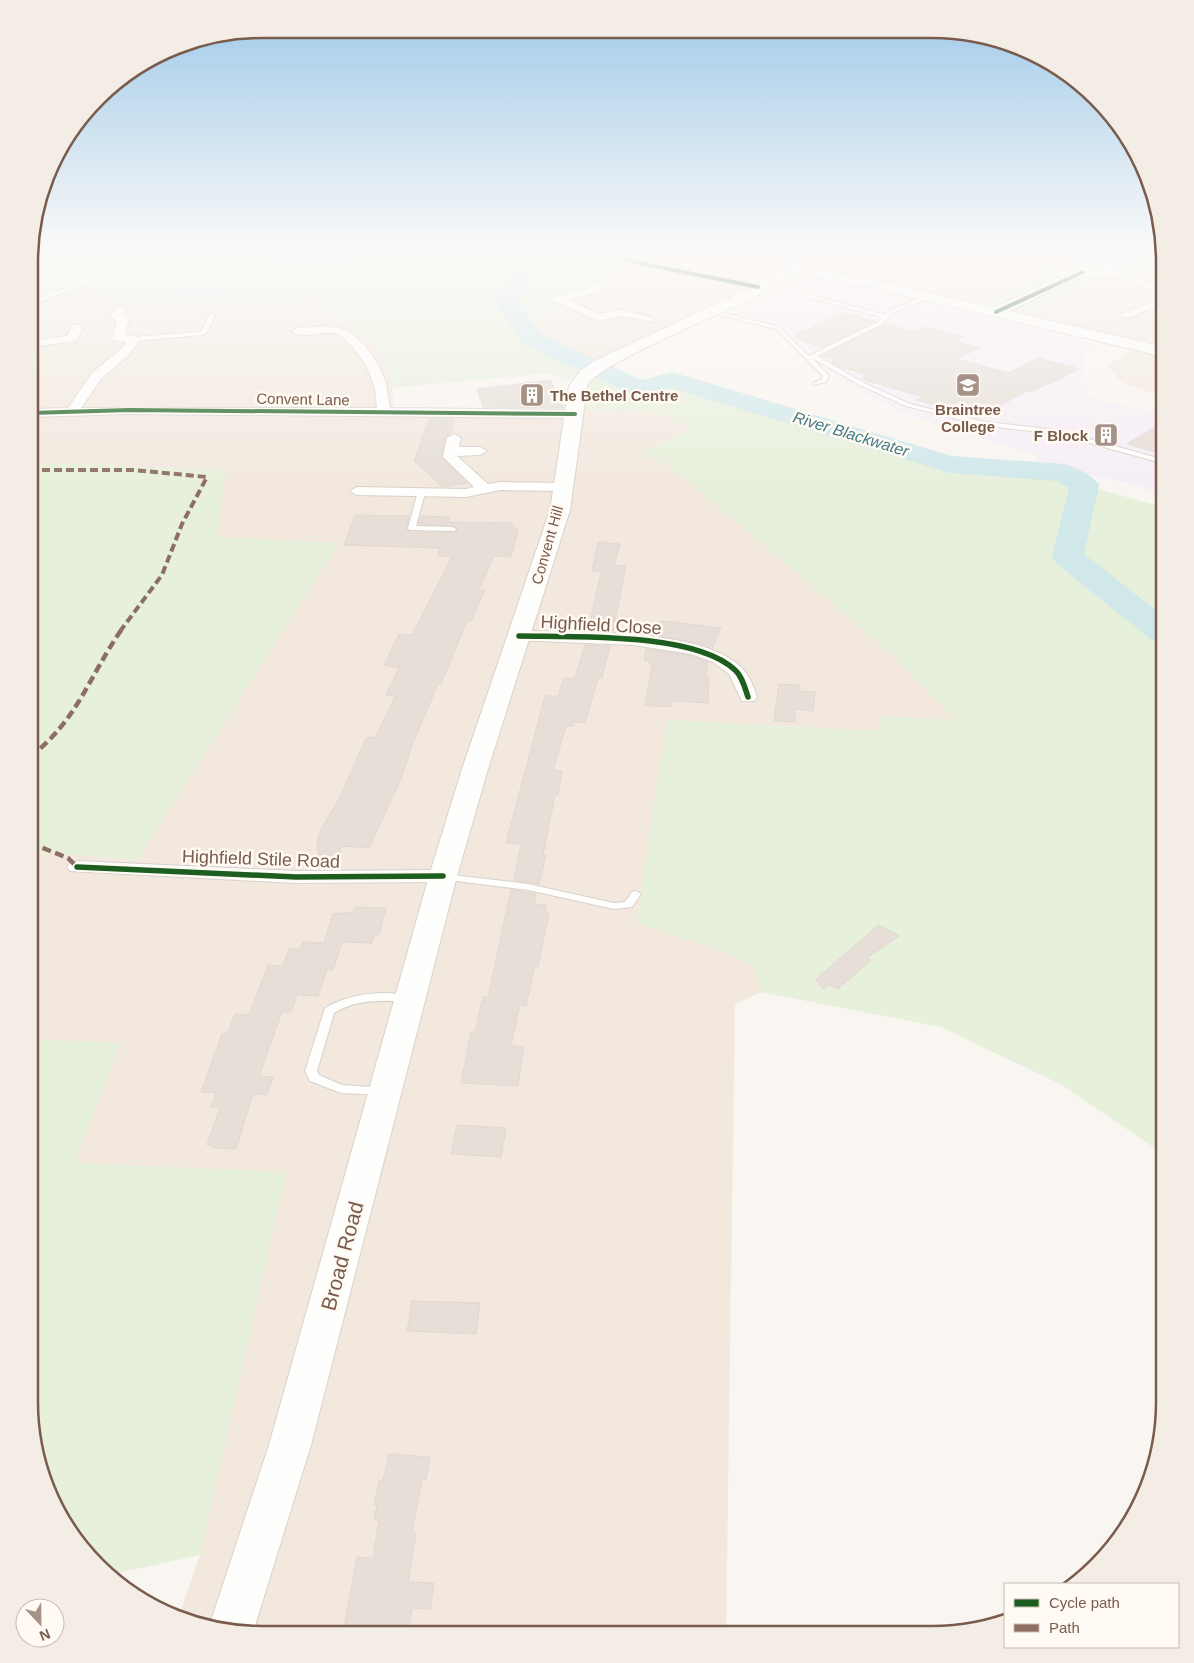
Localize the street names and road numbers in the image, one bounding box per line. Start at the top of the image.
street label: Convent Lane [256,390,350,408]
street label: Convent Hill [528,504,566,586]
street label: Highfield Close [540,612,662,638]
street label: Highfield Stile Road [182,846,340,872]
street label: Broad Road [316,1199,368,1313]

